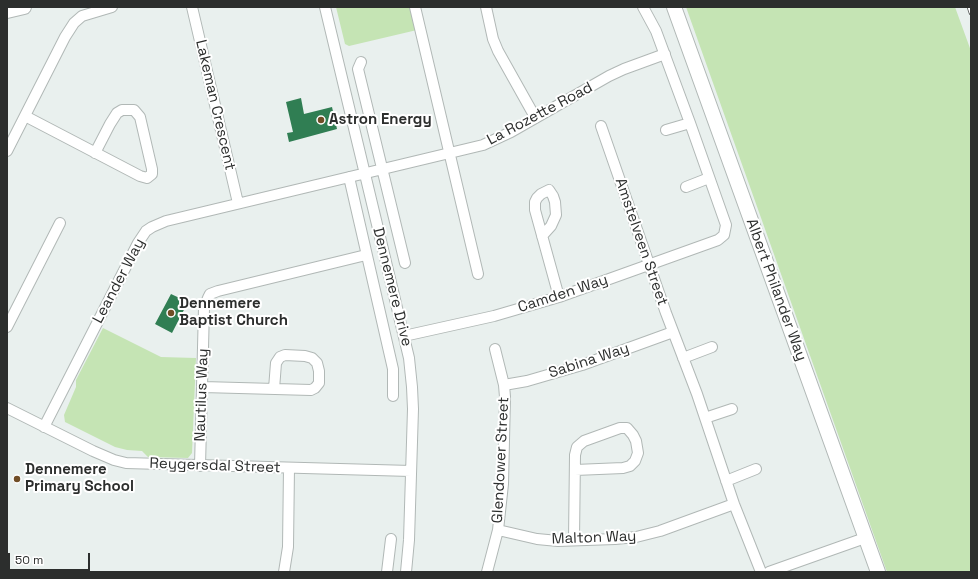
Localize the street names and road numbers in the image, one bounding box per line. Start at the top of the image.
street label: Lakeman Crescent [191,38,239,172]
street label: La Rozette Road [484,79,596,149]
street label: Amstelveen Street [611,176,671,308]
street label: Albert Philander Way [742,216,810,364]
street label: Dennemere Drive [369,226,415,348]
street label: Leander Way [89,236,149,326]
street label: Camden Way [516,271,610,317]
street label: Sabina Way [547,340,631,382]
street label: Nautilus Way [191,348,213,442]
street label: Glendower Street [489,396,513,524]
street label: Reygersdal Street [149,455,281,477]
street label: Malton Way [551,528,637,548]

